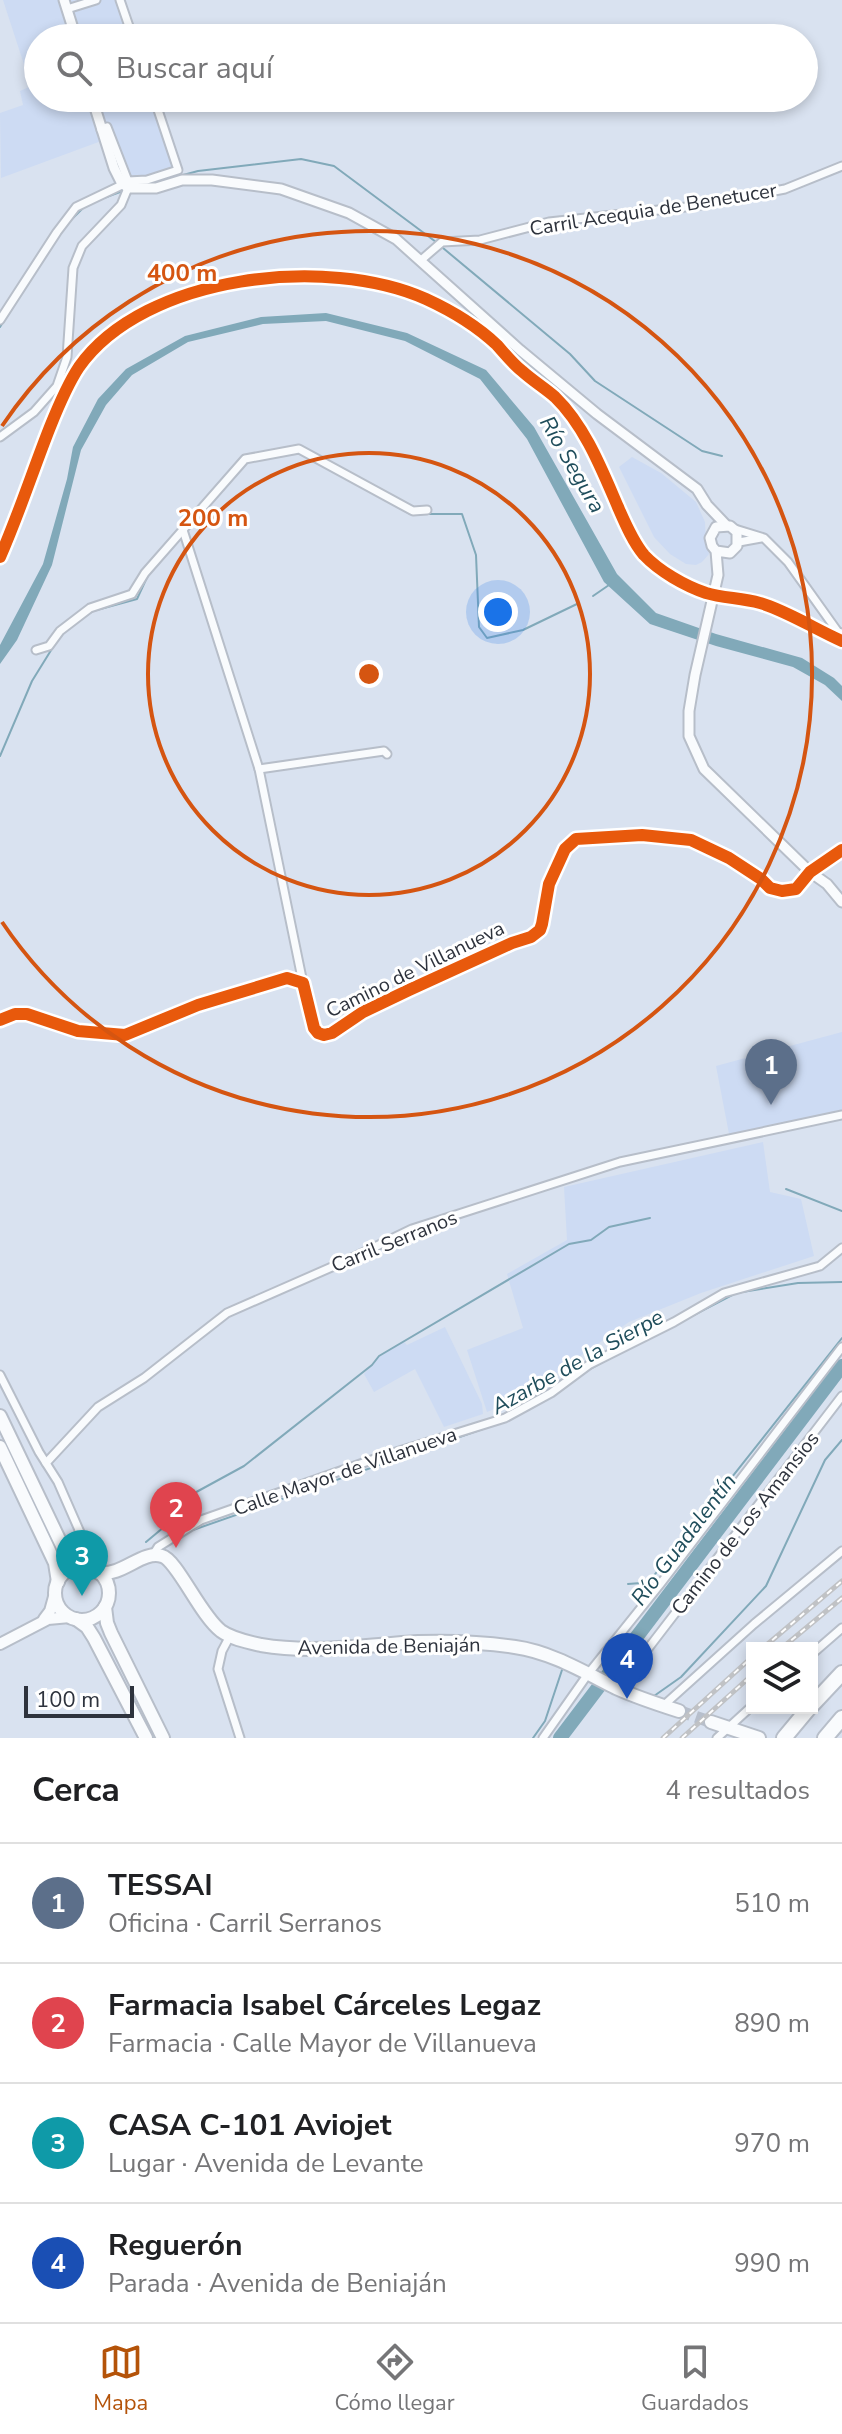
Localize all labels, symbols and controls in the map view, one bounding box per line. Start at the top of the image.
search box [24,24,818,112]
icon: search [52,46,96,90]
text: Buscar aquí [116,48,273,89]
street label: Carril Acequia de Benetucer [528,177,779,242]
text: 400 m [147,257,217,289]
water label: Río Segura [532,410,612,519]
text: 200 m [178,502,248,534]
your location [478,592,518,632]
centre of rings [355,660,383,688]
street label: Camino de Villanueva [322,915,509,1024]
pin: 1 [745,1039,797,1105]
street label: Carril Serranos [327,1204,461,1279]
water label: Azarbe de la Sierpe [485,1302,669,1422]
street label: Calle Mayor de Villanueva [230,1421,460,1522]
street label: Camino de Los Amansios [665,1426,826,1621]
water label: Río Guadalentín [624,1467,743,1612]
pin: 2 [150,1482,202,1548]
pin: 3 [56,1530,108,1596]
street label: Avenida de Beniaján [297,1631,481,1662]
pin: 4 [601,1633,653,1699]
map controls [746,1642,818,1714]
button: layers [746,1642,818,1714]
scale bar [24,1682,134,1718]
text: 100 m [36,1685,100,1715]
text: Cerca [32,1767,120,1813]
text: 4 resultados [665,1773,810,1808]
text: TESSAI [108,1865,213,1906]
text: 1 [50,1886,66,1921]
text: 510 m [734,1886,810,1921]
text: Oficina · Carril Serranos [108,1906,382,1941]
text: Farmacia Isabel Cárceles Legaz [108,1985,541,2026]
text: 2 [50,2006,66,2041]
text: 890 m [734,2006,810,2041]
text: Farmacia · Calle Mayor de Villanueva [108,2026,537,2061]
text: CASA C-101 Aviojet [108,2105,391,2146]
text: 3 [50,2126,66,2161]
text: 970 m [734,2126,810,2161]
text: Lugar · Avenida de Levante [108,2146,424,2181]
text: Reguerón [108,2225,243,2266]
text: 4 [50,2246,66,2281]
text: 990 m [734,2246,810,2281]
text: Parada · Avenida de Beniaján [108,2266,447,2301]
tab: Mapa [93,2340,148,2418]
tab: Cómo llegar [335,2340,455,2418]
tab: Guardados [641,2340,749,2418]

